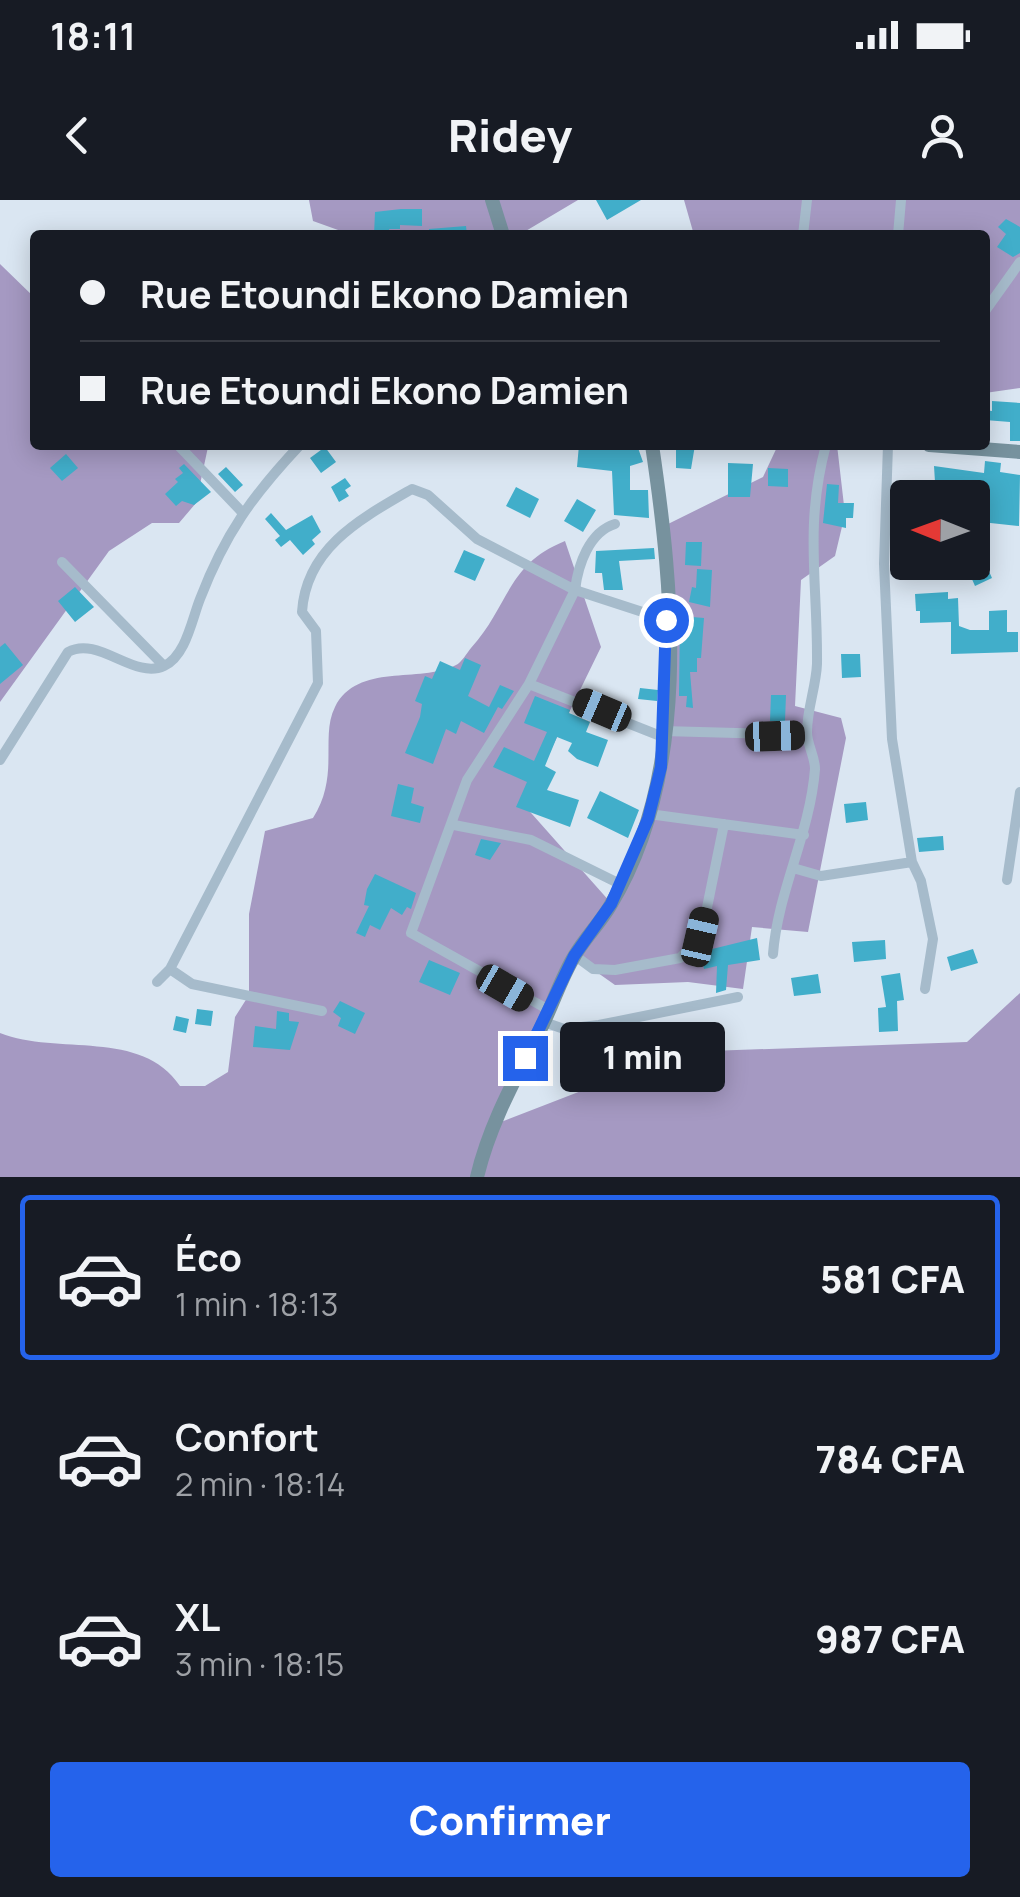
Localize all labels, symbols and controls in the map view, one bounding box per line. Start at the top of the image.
text: 18:11 [50,9,136,61]
text: Ridey [448,104,572,166]
icon: back [50,108,105,163]
icon: person [915,108,970,163]
text: Rue Etoundi Ekono Damien [140,267,629,319]
text: Rue Etoundi Ekono Damien [140,363,629,415]
north arrow [890,480,990,580]
map controls [890,480,990,580]
route start [644,598,689,643]
car [569,684,635,736]
car [744,720,806,752]
car [679,904,721,970]
car [472,960,538,1016]
callout: 1 min [560,1023,725,1093]
text: 1 min [602,1035,683,1079]
route end [503,1036,548,1081]
text: Éco [175,1230,242,1282]
icon: car [55,1233,145,1323]
text: 581 CFA [820,1252,965,1304]
text: 1 min · 18:13 [175,1282,338,1326]
text: Confort [175,1410,319,1462]
icon: car [55,1413,145,1503]
text: 784 CFA [816,1432,965,1484]
text: 2 min · 18:14 [175,1462,345,1506]
text: XL [175,1590,220,1642]
icon: car [55,1593,145,1683]
text: 987 CFA [815,1612,965,1664]
text: 3 min · 18:15 [175,1642,344,1686]
button: Confirmer [50,1762,970,1877]

